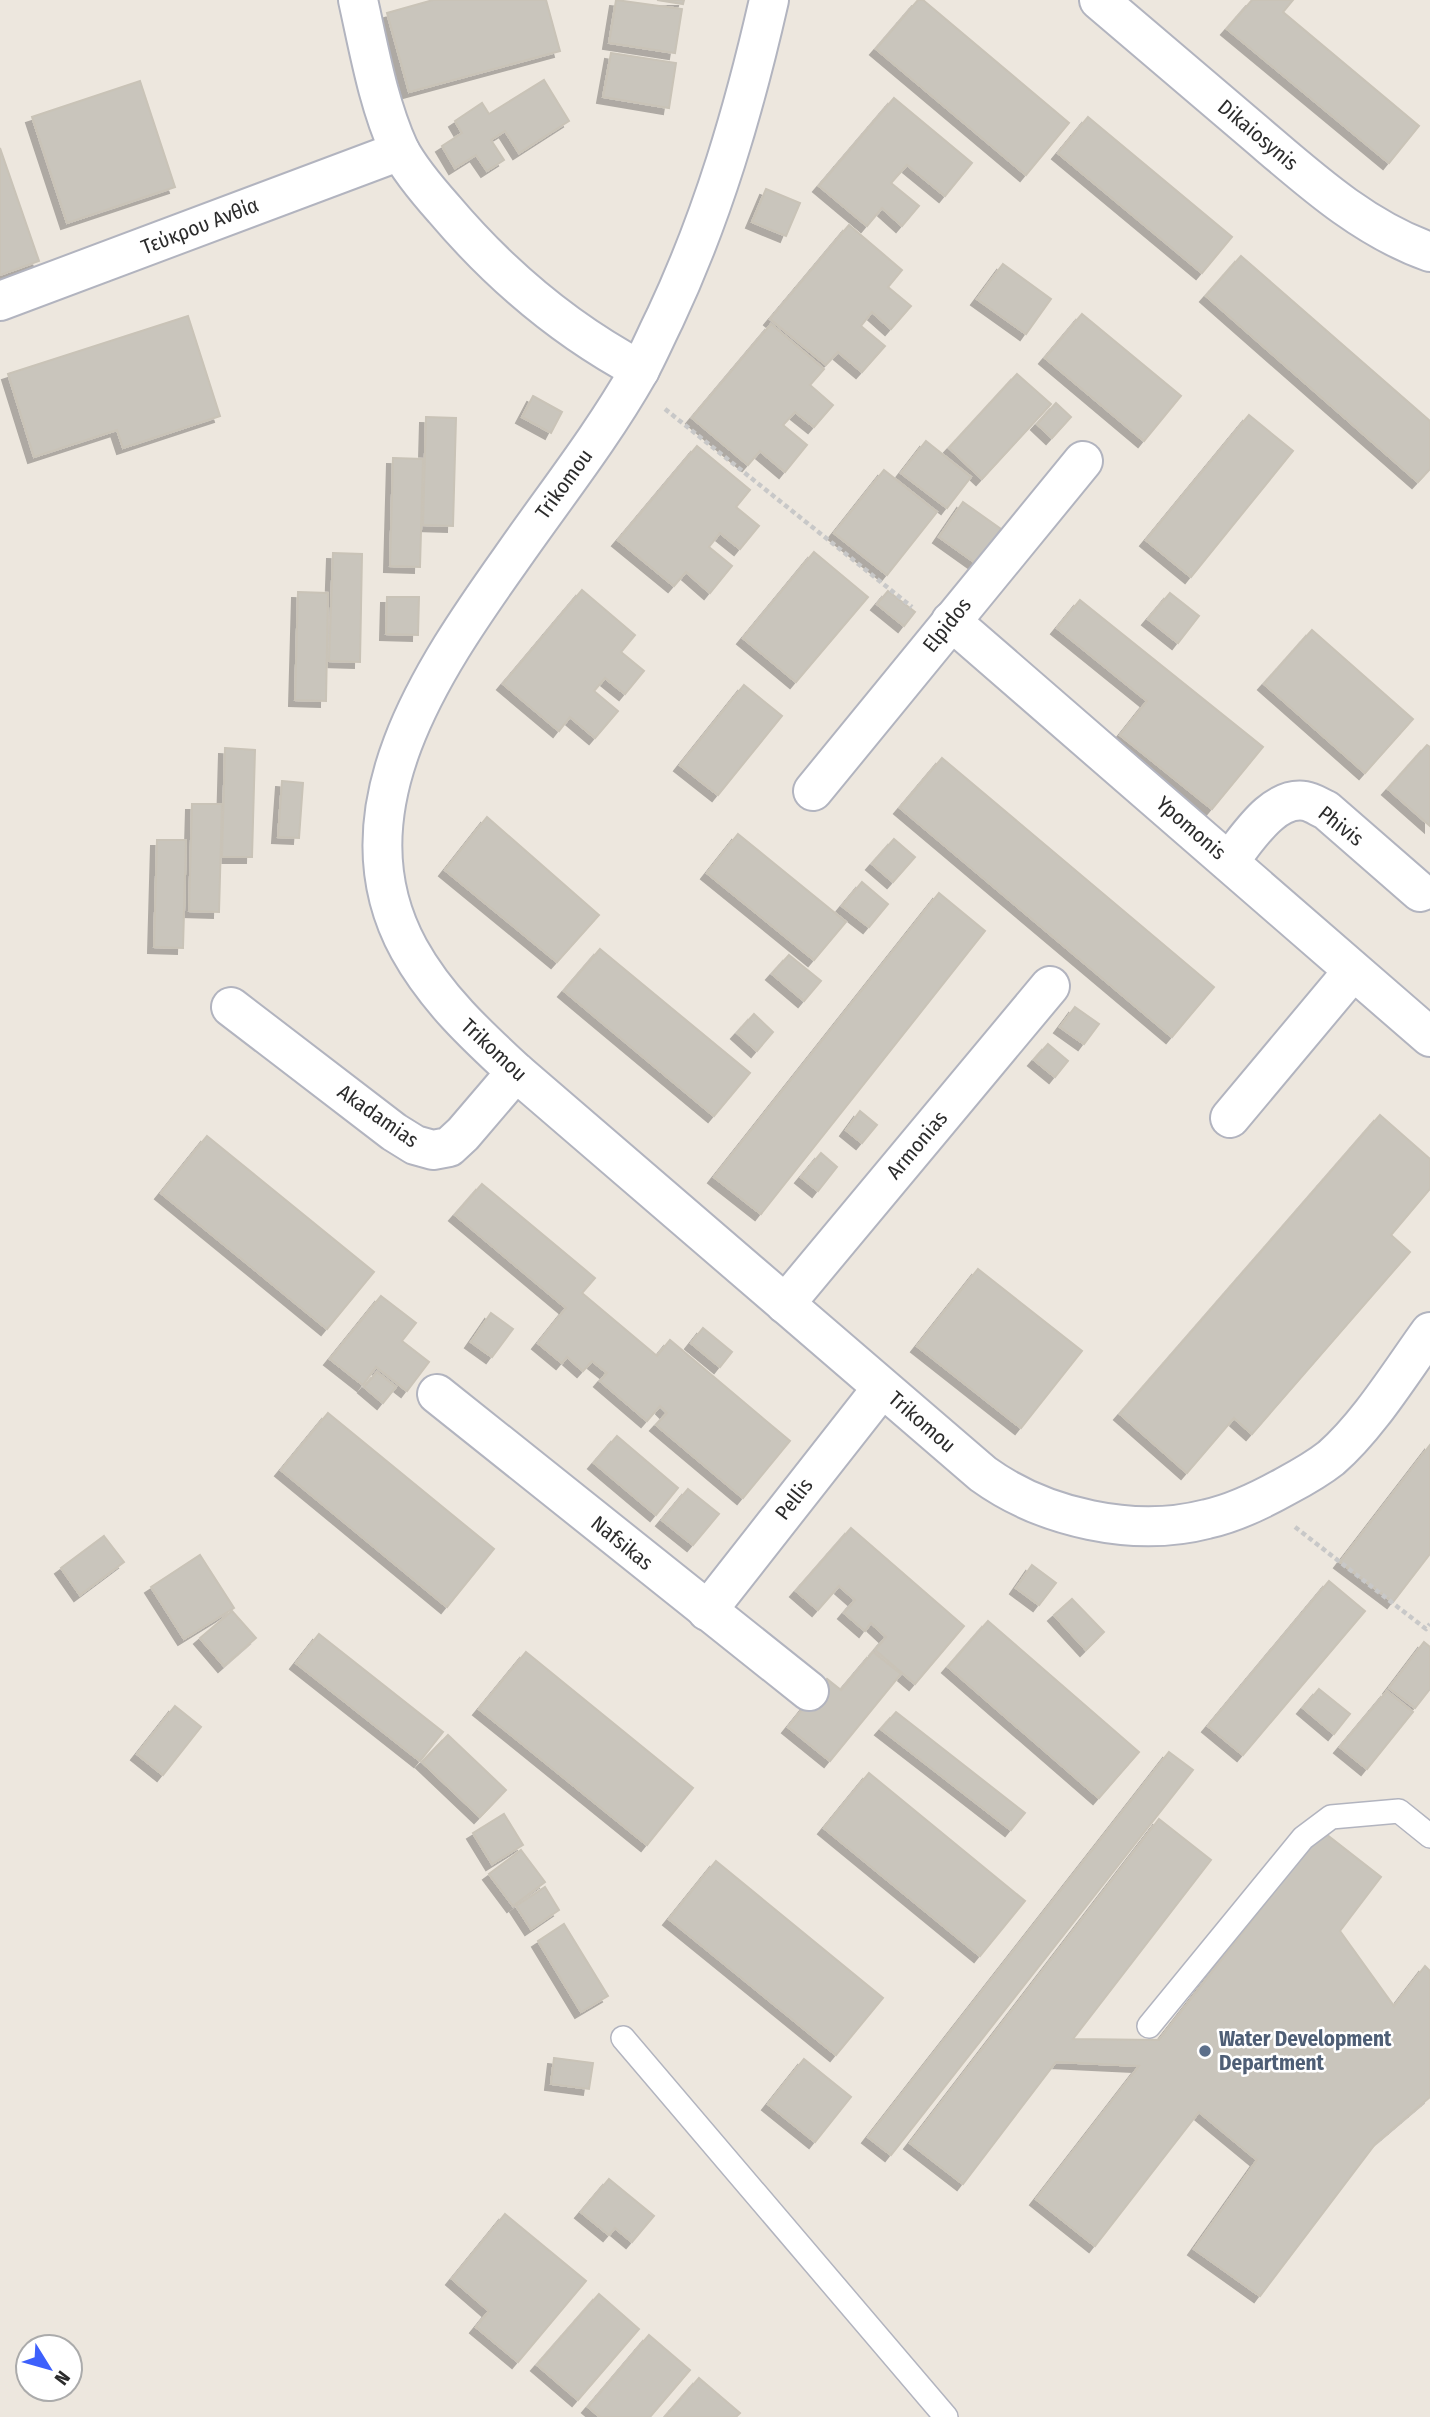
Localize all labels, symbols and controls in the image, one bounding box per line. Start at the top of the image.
street label: Dikaiosynis [1213,94,1304,176]
street label: Τεύκρου Ανθία [138,192,262,260]
street label: Trikomou [530,444,598,524]
street label: Elpidos [917,592,977,658]
street label: Ypomonis [1151,791,1231,865]
street label: Phivis [1313,800,1369,852]
street label: Trikomou [456,1013,532,1087]
street label: Akadamias [332,1079,424,1153]
street label: Armonias [881,1106,953,1184]
street label: Trikomou [883,1386,961,1458]
street label: Pellis [770,1473,818,1525]
street label: Nafsikas [586,1510,658,1576]
place label: Water Development Department [1219,2026,1392,2076]
marker: Water Development Department [1197,2043,1213,2059]
north arrow [14,2333,84,2403]
text: N [50,2366,75,2389]

